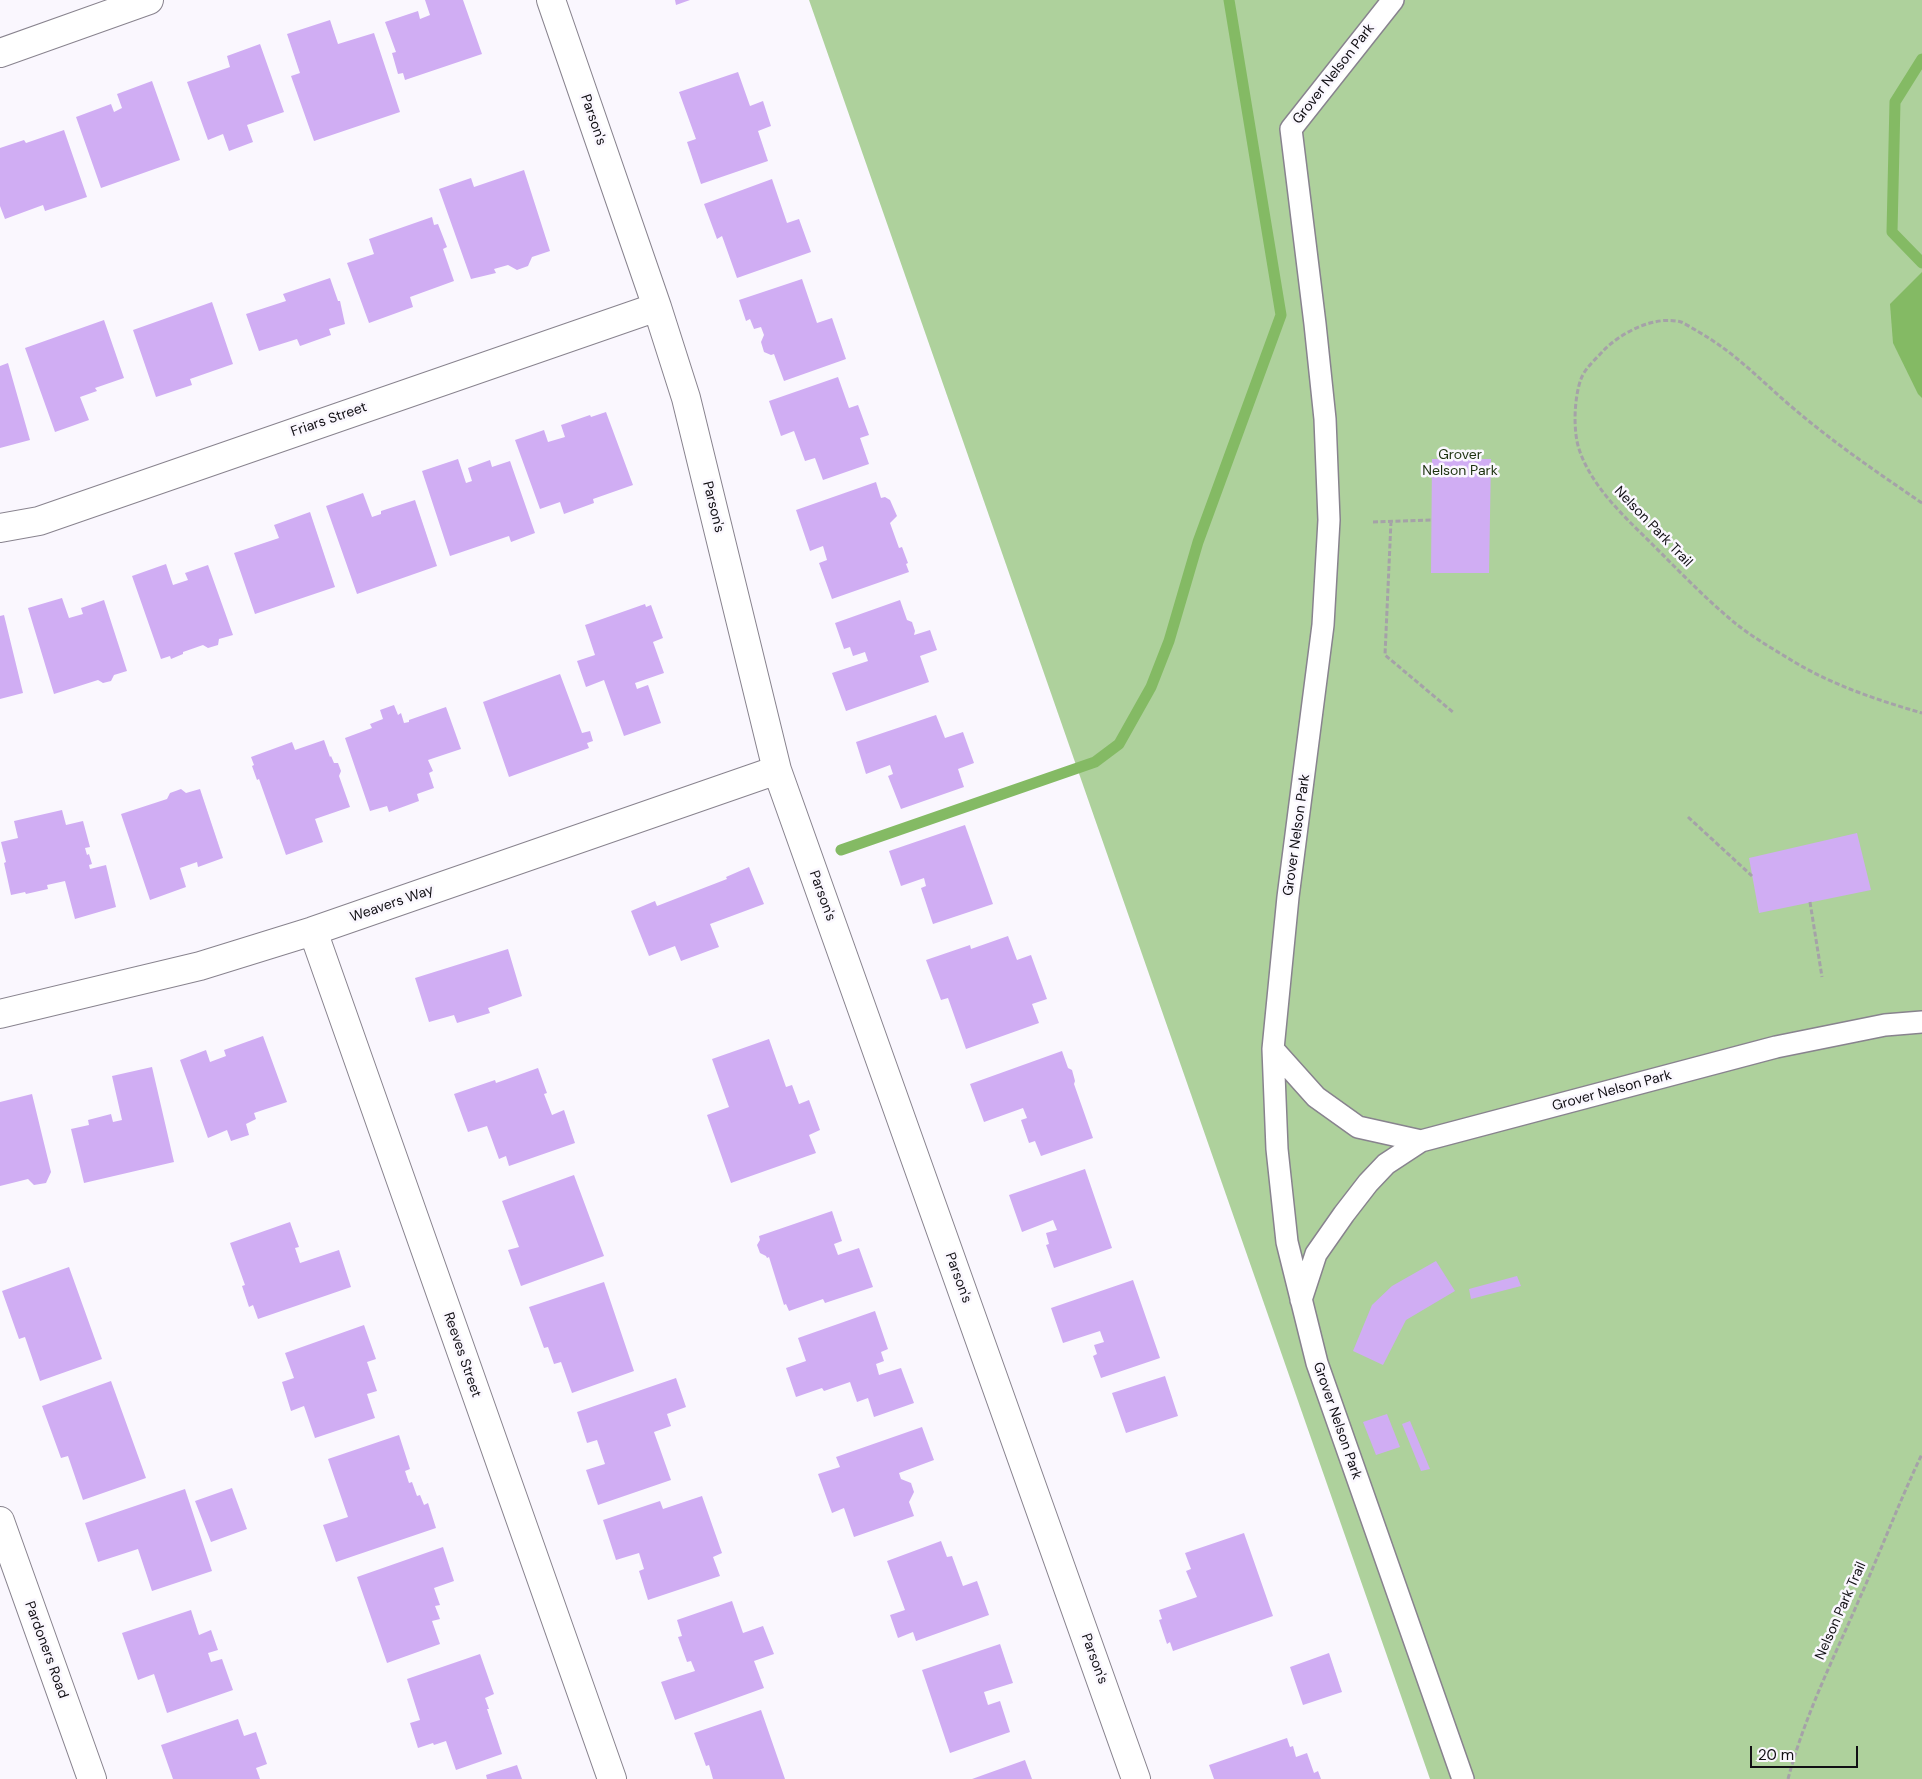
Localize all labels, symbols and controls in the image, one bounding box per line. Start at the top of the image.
street label: Grover Nelson Park [1290,20,1378,128]
street label: Parson's [577,92,609,148]
street label: Friars Street [289,399,369,441]
park label: Grover Nelson Park [1422,447,1498,480]
street label: Parson's [698,479,728,535]
street label: Nelson Park Trail [1610,483,1696,571]
street label: Grover Nelson Park [1280,773,1314,897]
street label: Parson's [805,868,839,924]
street label: Weavers Way [348,882,436,926]
street label: Grover Nelson Park [1550,1067,1674,1115]
street label: Parson's [941,1250,975,1306]
street label: Reeves Street [440,1310,484,1400]
street label: Grover Nelson Park [1309,1360,1365,1482]
street label: Nelson Park Trail [1812,1559,1870,1663]
street label: Pardoners Road [21,1599,71,1701]
street label: Parson's [1077,1631,1111,1687]
scale bar [1752,1736,1860,1768]
text: 20 m [1758,1745,1794,1765]

